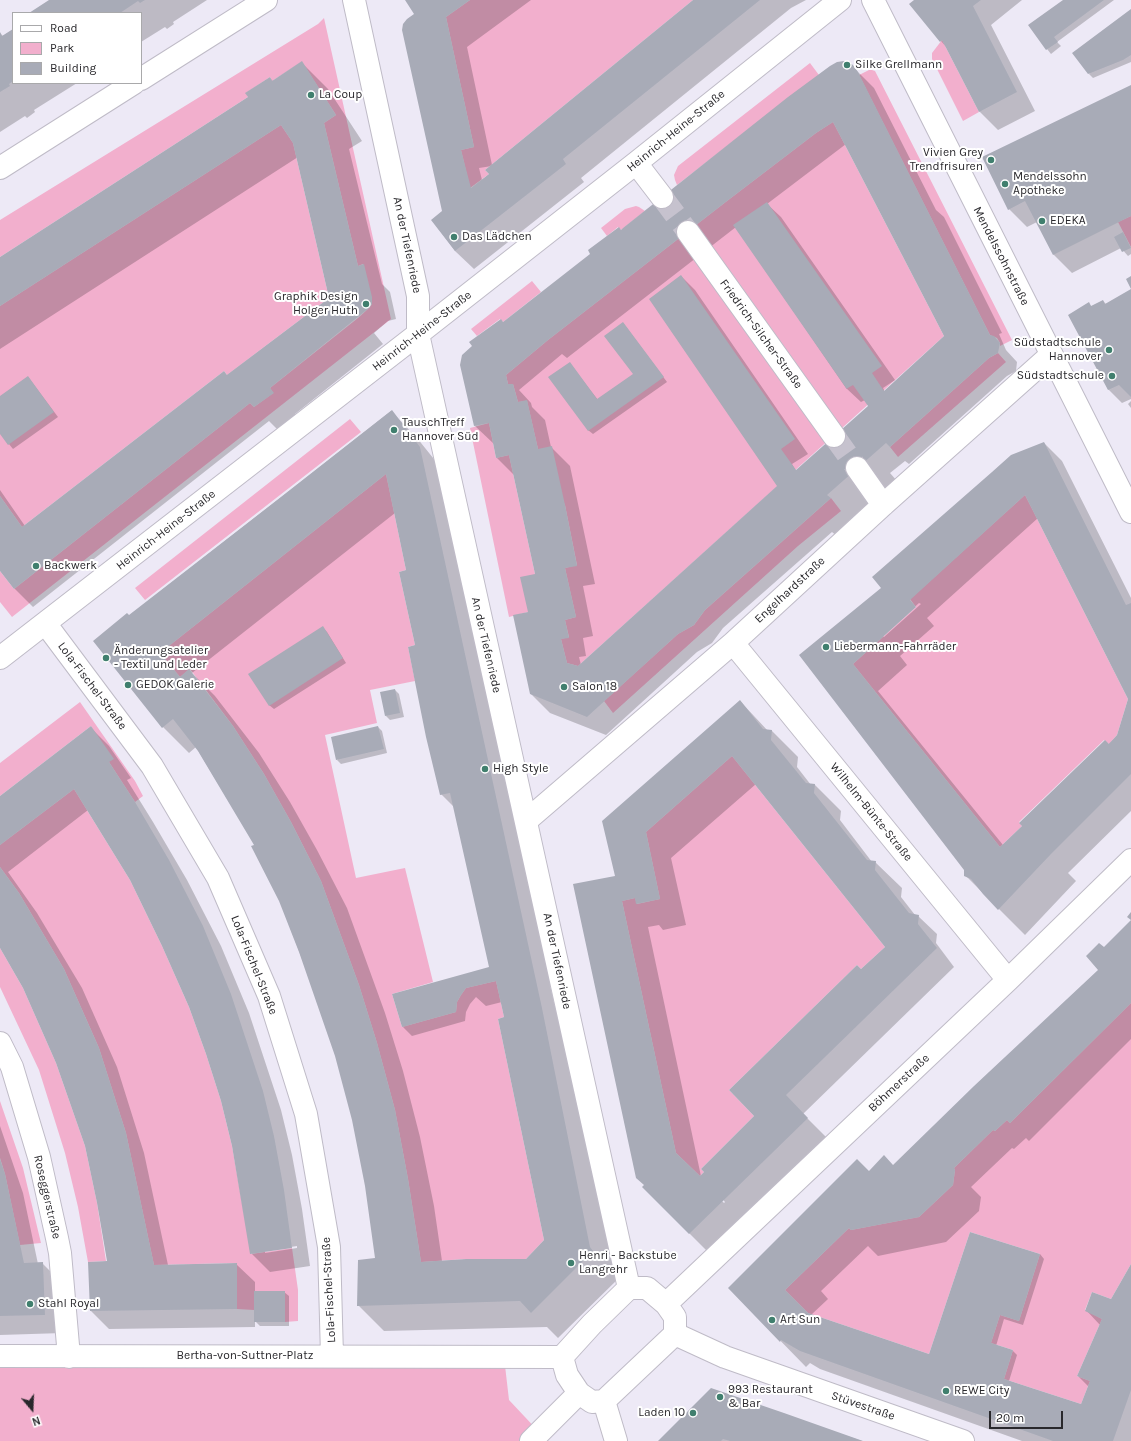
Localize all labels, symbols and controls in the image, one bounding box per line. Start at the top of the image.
legend [12,12,142,84]
text: Road [50,21,78,35]
text: Park [50,41,74,55]
place label: Silke Grellmann [855,58,942,72]
marker: Silke Grellmann [842,60,852,70]
text: Building [50,61,96,75]
street label: Heinrich-Heine-Straße [624,87,728,175]
place label: La Coup [319,88,362,102]
marker: La Coup [306,90,316,100]
place label: Vivien Grey Trendfrisuren [910,146,983,174]
marker: Vivien Grey Trendfrisuren [986,155,996,165]
place label: Mendelssohn Apotheke [1013,170,1087,198]
marker: Mendelssohn Apotheke [1000,179,1010,189]
street label: An der Tiefenriede [390,196,424,294]
street label: Mendelssohnstraße [970,204,1032,308]
place label: EDEKA [1050,214,1086,228]
marker: EDEKA [1037,216,1047,226]
place label: Das Lädchen [462,230,532,244]
marker: Das Lädchen [449,232,459,242]
street label: Friedrich-Silcher-Straße [717,277,805,391]
street label: Heinrich-Heine-Straße [369,288,475,374]
place label: Graphik Design Holger Huth [274,290,358,318]
marker: Graphik Design Holger Huth [361,299,371,309]
place label: Südstadtschule Hannover [1014,336,1101,364]
marker: Südstadtschule Hannover [1104,345,1114,355]
place label: Südstadtschule [1017,369,1104,383]
marker: Südstadtschule [1107,371,1117,381]
place label: TauschTreff Hannover Süd [402,416,479,444]
marker: TauschTreff Hannover Süd [389,425,399,435]
street label: Heinrich-Heine-Straße [113,487,219,573]
street label: Engelhardstraße [752,554,828,626]
place label: Backwerk [44,559,97,573]
marker: Backwerk [31,561,41,571]
street label: An der Tiefenriede [468,596,504,694]
street label: Lola-Fischel-Straße [54,639,130,733]
place label: Liebermann-Fahrräder [834,640,956,654]
marker: Liebermann-Fahrräder [821,642,831,652]
place label: Änderungsatelier - Textil und Leder [114,644,208,672]
marker: Änderungsatelier - Textil und Leder [101,653,111,663]
place label: GEDOK Galerie [136,678,214,692]
marker: GEDOK Galerie [123,680,133,690]
place label: Salon 18 [572,680,617,694]
marker: Salon 18 [559,682,569,692]
street label: Wilhelm-Bünte-Straße [827,760,915,864]
place label: High Style [493,762,548,776]
marker: High Style [480,764,490,774]
street label: An der Tiefenriede [540,912,574,1010]
street label: Lola-Fischel-Straße [227,913,281,1017]
street label: Böhmerstraße [865,1051,933,1115]
street label: Roseggerstraße [30,1154,64,1240]
street label: Lola-Fischel-Straße [319,1237,339,1343]
place label: Henri - Backstube Langrehr [579,1249,677,1277]
marker: Henri - Backstube Langrehr [566,1258,576,1268]
place label: Stahl Royal [38,1297,99,1311]
marker: Stahl Royal [25,1299,35,1309]
place label: Art Sun [780,1313,820,1327]
marker: Art Sun [767,1315,777,1325]
street label: Bertha-von-Suttner-Platz [177,1349,313,1363]
place label: 993 Restaurant & Bar [728,1383,813,1411]
place label: REWE City [954,1384,1009,1398]
marker: REWE City [941,1386,951,1396]
street label: Stüvestraße [829,1388,897,1424]
north arrow [12,1389,52,1429]
marker: 993 Restaurant & Bar [715,1392,725,1402]
scale bar [991,1403,1065,1429]
place label: Laden 10 [638,1406,685,1420]
marker: Laden 10 [688,1408,698,1418]
text: 20 m [996,1411,1024,1425]
text: N [30,1413,42,1428]

